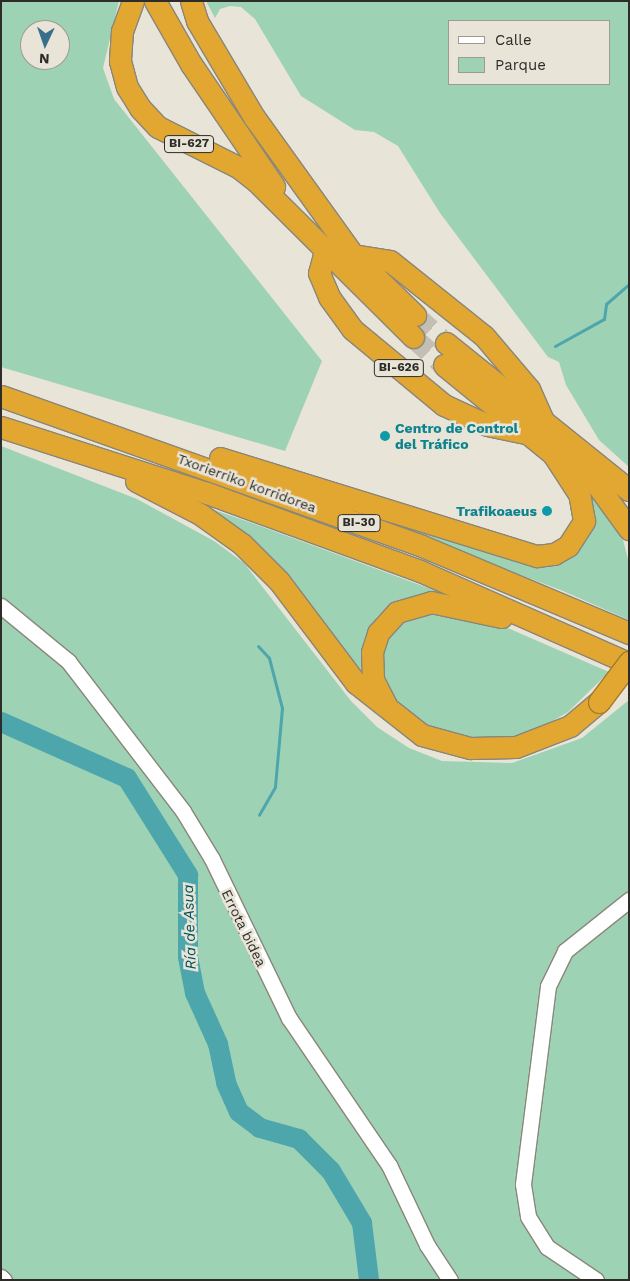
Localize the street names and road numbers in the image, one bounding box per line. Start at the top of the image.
road number: BI-627 [164,134,214,154]
road number: BI-626 [373,358,425,378]
street label: Txorierriko korridorea [175,450,319,516]
road number: BI-30 [336,514,382,532]
street label: Errota bidea [218,886,270,970]

